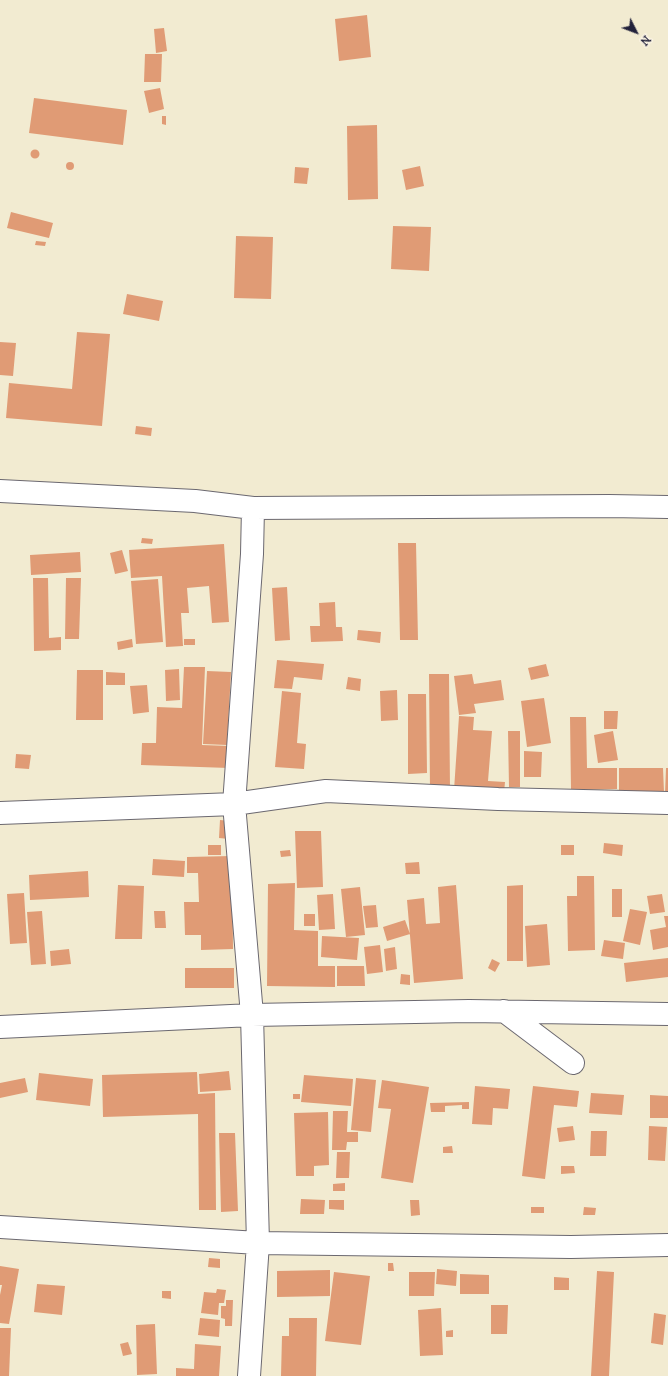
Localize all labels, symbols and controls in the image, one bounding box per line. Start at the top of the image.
north arrow [616,12,656,52]
text: N [637,32,653,48]

